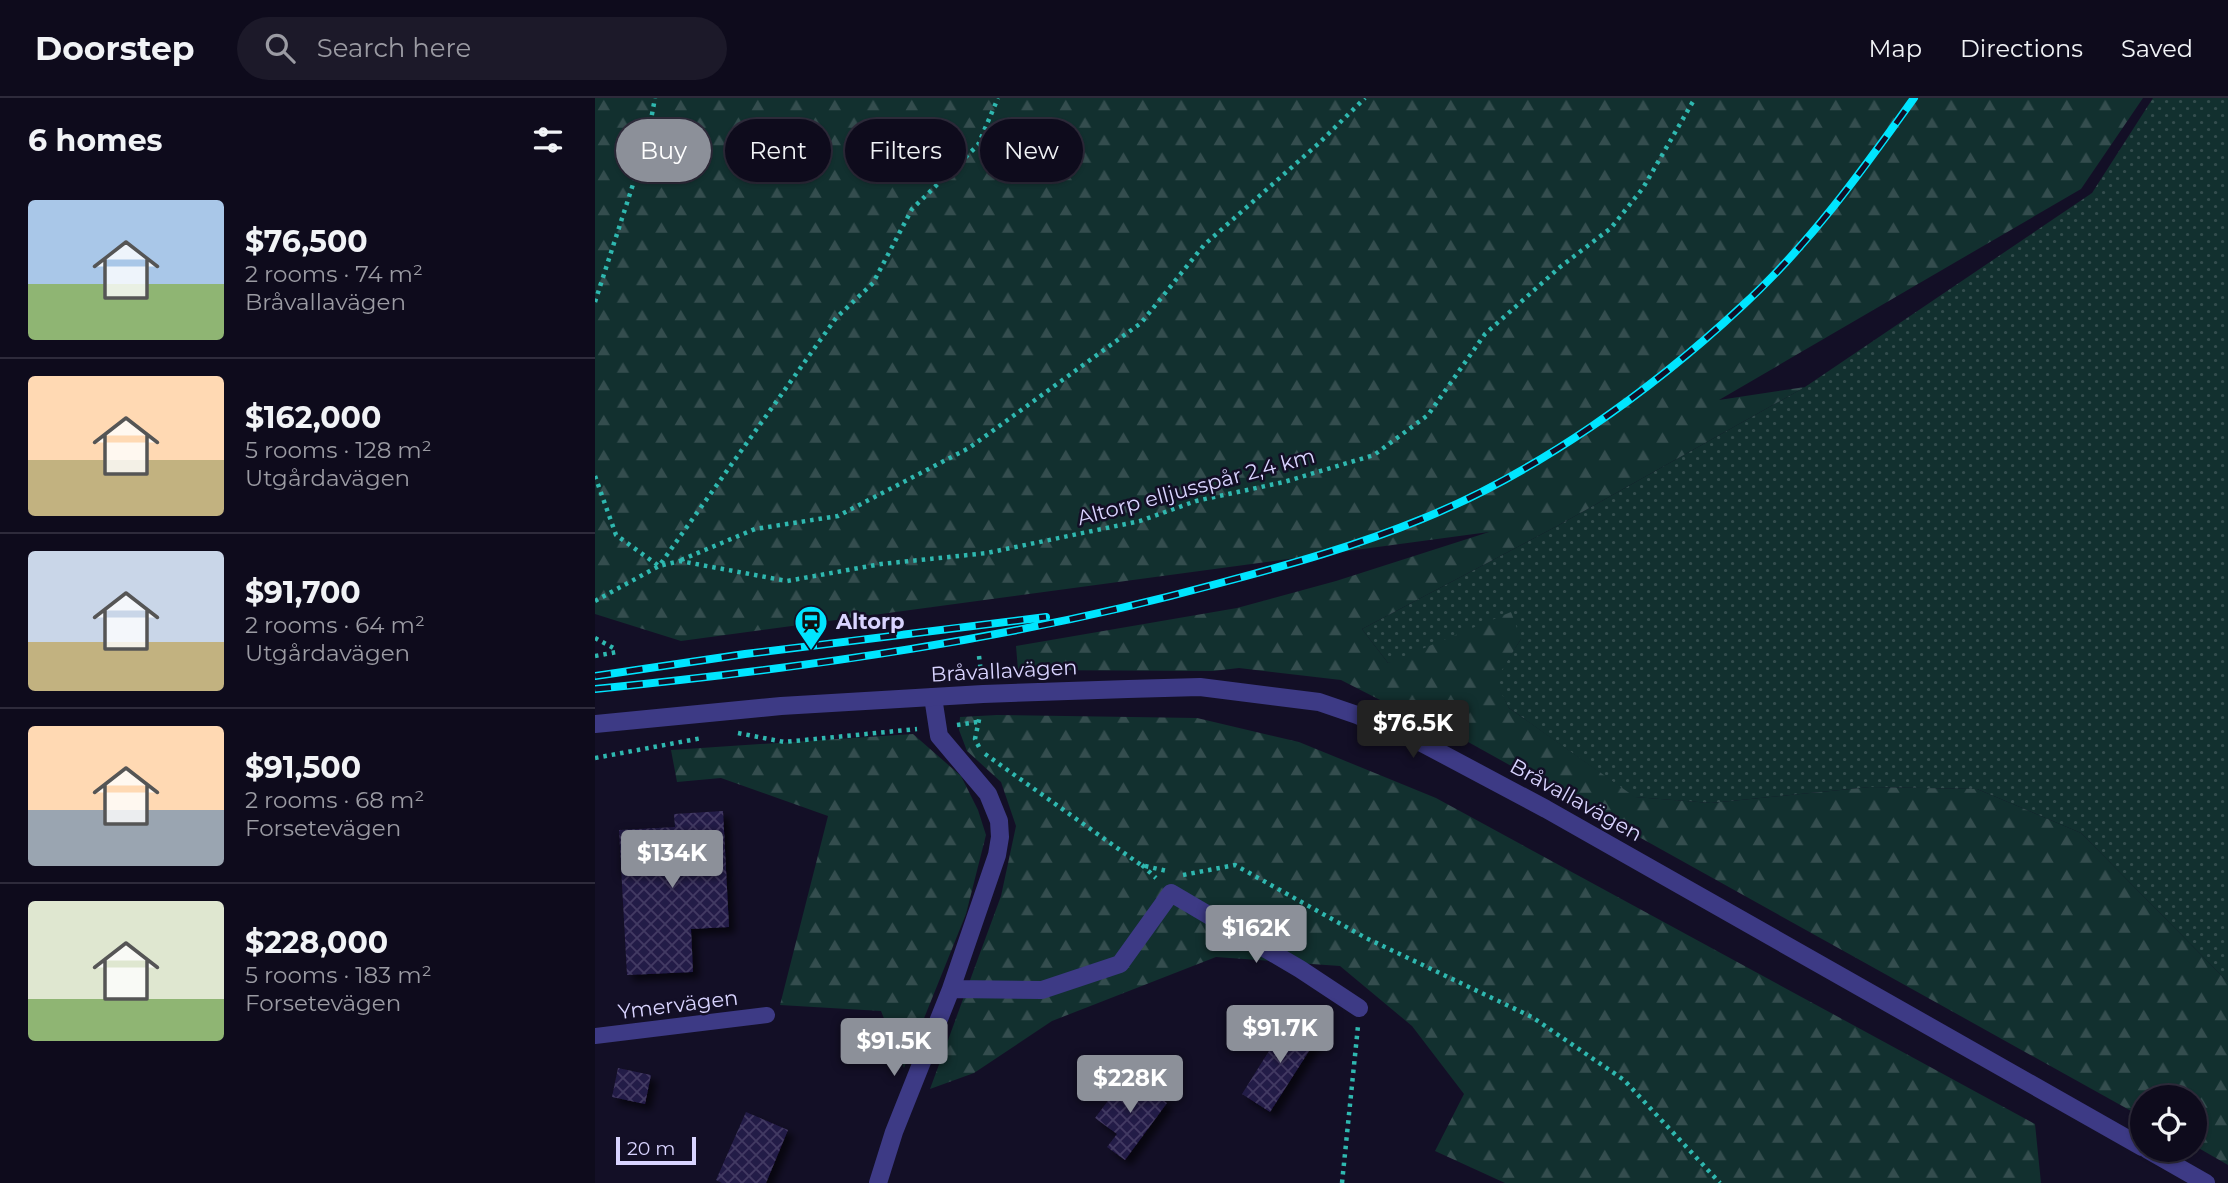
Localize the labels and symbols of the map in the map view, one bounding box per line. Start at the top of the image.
street label: Altorp elljusspår 2,4 km [1074,443,1317,530]
station icon: Altorp [792,603,830,652]
place label: Altorp [835,609,904,634]
street label: Bråvallavägen [930,654,1078,687]
pin: $76.5K [1356,700,1470,760]
street label: Bråvallavägen [1506,753,1647,846]
pin: $134K [623,830,721,890]
pin: $162K [1207,906,1305,965]
street label: Ymervägen [616,985,739,1024]
pin: $91.7K [1223,1006,1337,1065]
pin: $91.5K [837,1018,951,1078]
pin: $228K [1081,1056,1179,1115]
scale bar [616,1134,697,1166]

